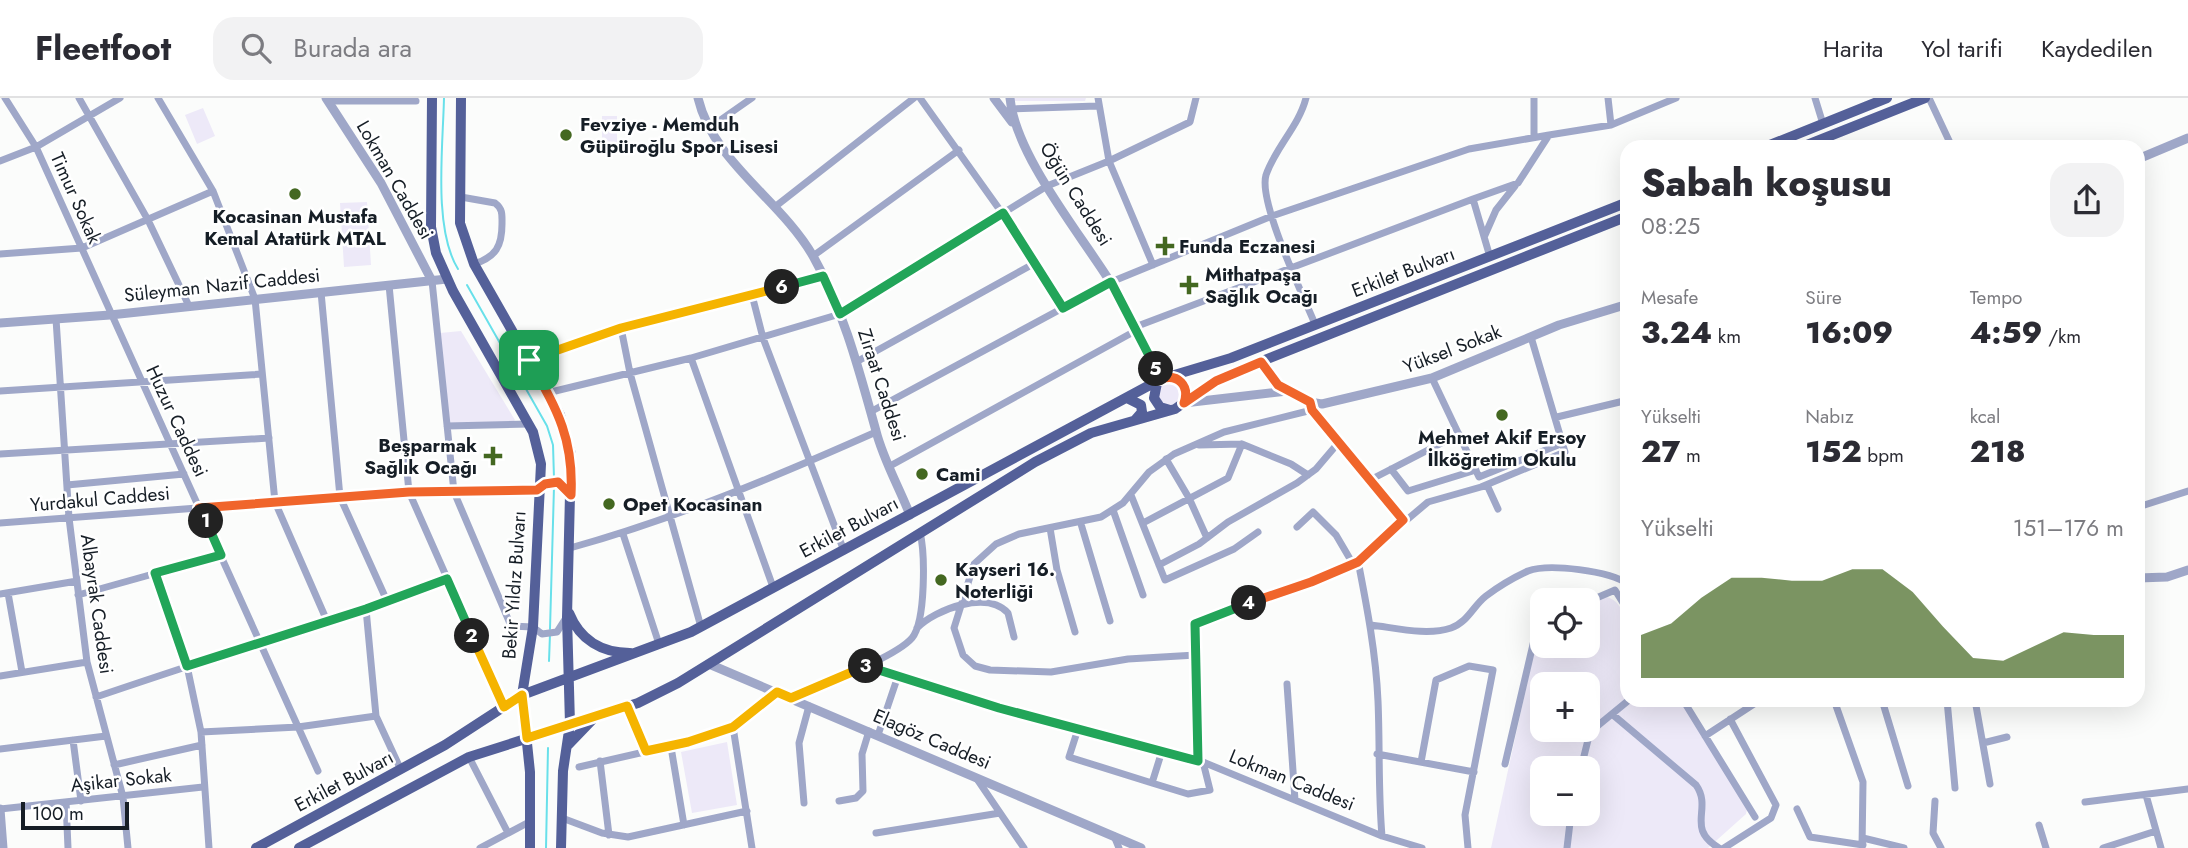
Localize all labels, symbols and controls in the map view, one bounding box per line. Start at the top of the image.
search box [213,17,703,80]
text: Fleetfoot [35,25,171,72]
icon: search [237,29,275,67]
text: Burada ara [293,29,412,67]
text: Harita [1823,31,1883,66]
text: Yol tarifi [1921,31,2003,66]
text: Kaydedilen [2041,31,2153,66]
place label: Fevziye - Memduh Güpüroğlu Spor Lisesi [580,111,778,160]
street label: Lokman Caddesi [350,116,440,244]
marker: Fevziye - Memduh Güpüroğlu Spor Lisesi [558,127,574,143]
street label: Öğün Caddesi [1033,137,1119,251]
street label: Timur Sokak [44,148,108,249]
text: Sabah koşusu [1641,155,1892,210]
button: share [2050,163,2124,237]
marker: Kocasinan Mustafa Kemal Atatürk MTAL [287,186,303,202]
place label: Kocasinan Mustafa Kemal Atatürk MTAL [204,203,386,252]
text: 08:25 [1641,209,1700,243]
place label: Funda Eczanesi [1179,233,1315,260]
marker: Funda Eczanesi [1157,238,1173,254]
street label: Erkilet Bulvarı [1347,240,1459,304]
street label: Süleyman Nazif Caddesi [123,261,321,309]
place label: Mithatpaşa Sağlık Ocağı [1205,261,1318,310]
pin: 6 [764,270,800,304]
text: 6 [775,273,788,300]
marker: Mithatpaşa Sağlık Ocağı [1179,275,1199,295]
text: Mesafe [1641,284,1698,311]
text: Süre [1805,284,1842,311]
text: Tempo [1970,284,2022,311]
text: 3.24 [1641,311,1712,354]
text: 16:09 [1805,311,1893,354]
text: 4:59 [1970,311,2042,354]
street label: Yüksel Sokak [1399,318,1506,380]
text: km [1712,323,1741,350]
text: /km [2042,323,2081,350]
street label: Ziraat Caddesi [851,325,913,445]
pin [499,330,559,390]
icon: arrive [510,341,548,379]
pin: 5 [1138,352,1174,386]
text: 5 [1149,355,1162,382]
street label: Huzur Caddesi [139,361,215,481]
text: Yükselti [1641,403,1701,430]
text: Nabız [1805,403,1854,430]
text: kcal [1970,403,2000,430]
marker: Mehmet Akif Ersoy İlköğretim Okulu [1494,407,1510,423]
place label: Mehmet Akif Ersoy İlköğretim Okulu [1418,424,1587,473]
text: 27 [1641,430,1680,473]
text: 152 [1805,430,1862,473]
text: 218 [1970,430,2025,473]
place label: Beşparmak Sağlık Ocağı [364,432,477,481]
text: m [1680,442,1701,469]
text: bpm [1862,442,1904,469]
marker: Beşparmak Sağlık Ocağı [483,446,503,466]
place label: Cami [936,461,980,488]
marker: Cami [914,466,930,482]
street label: Yurdakul Caddesi [29,479,171,519]
street label: Erkilet Bulvarı [795,490,903,564]
place label: Opet Kocasinan [623,491,763,518]
marker: Opet Kocasinan [601,496,617,512]
pin: 1 [188,504,224,538]
text: 1 [201,507,210,534]
street label: Bekir Yıldız Bulvarı [495,510,533,660]
text: Yükselti [1641,511,1714,545]
text: 151–176 m [2013,511,2124,545]
street label: Albayrak Caddesi [74,532,120,676]
place label: Kayseri 16. Noterliği [955,556,1055,605]
marker: Kayseri 16. Noterliği [933,572,949,588]
pin: 4 [1232,586,1266,620]
map controls [1530,588,1600,826]
button: locate [1530,588,1600,658]
text: 4 [1242,589,1255,616]
pin: 2 [454,618,490,654]
text: 2 [465,622,478,649]
pin: 3 [848,648,884,684]
text: 3 [860,652,871,679]
button: + [1530,672,1600,742]
street label: Elagöz Caddesi [869,702,995,776]
street label: Lokman Caddesi [1225,743,1359,817]
street label: Erkilet Bulvarı [290,744,398,818]
button: − [1530,756,1600,826]
street label: Aşikar Sokak [69,761,174,799]
scale bar [21,799,130,831]
text: 100 m [32,800,84,827]

